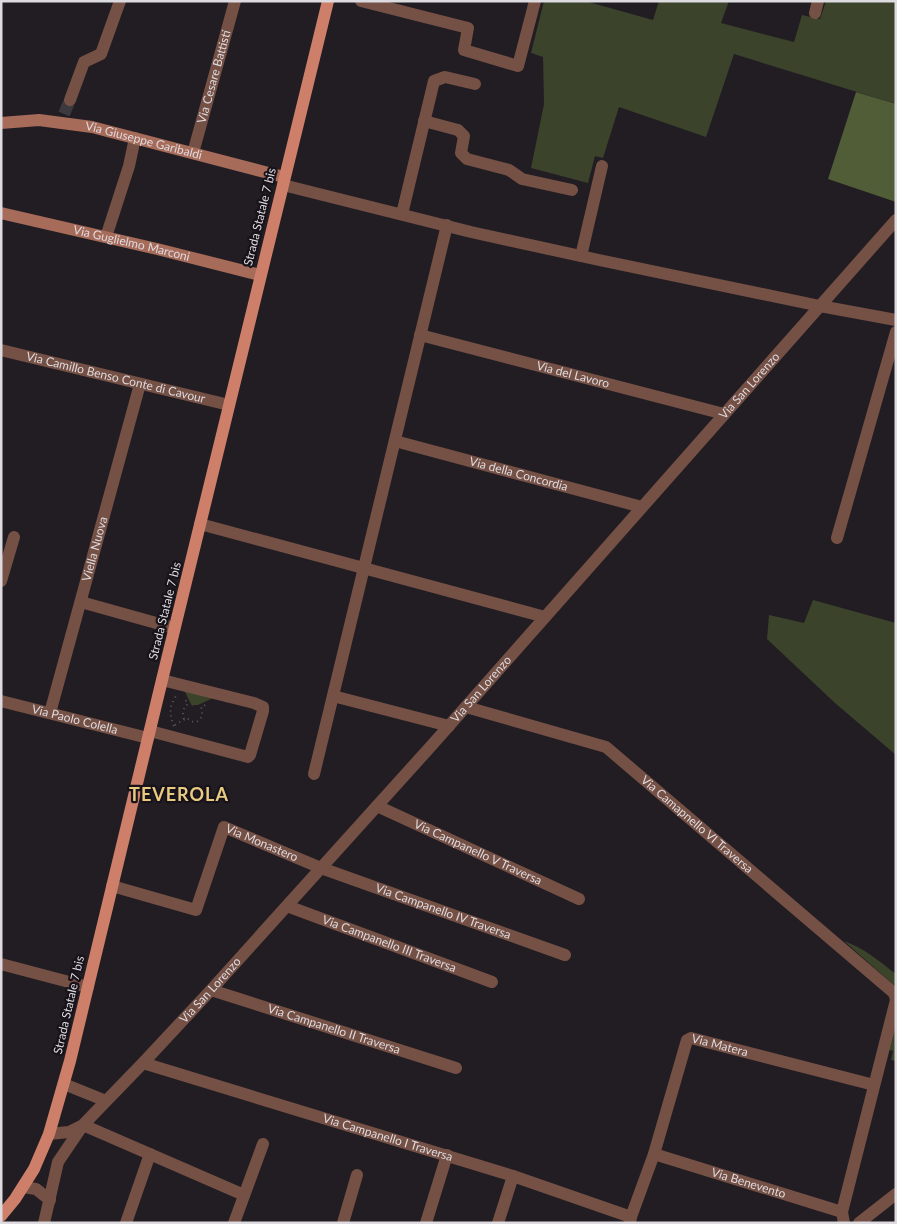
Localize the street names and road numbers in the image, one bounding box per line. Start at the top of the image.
street label: Via Cesare Battisti [193,28,234,125]
street label: Via Giuseppe Garibaldi [85,118,204,162]
street label: Strada Statale 7 bis [240,166,279,267]
street label: Via Guglielmo Marconi [72,222,192,264]
street label: Via Camillo Benso Conte di Cavour [25,348,208,406]
street label: Via San Lorenzo [716,349,783,422]
street label: Via del Lavoro [535,358,611,391]
street label: Via della Concordia [468,453,570,494]
street label: Viella Nuova [78,515,110,583]
street label: Strada Statale 7 bis [145,560,184,661]
street label: Via San Lorenzo [447,652,514,726]
street label: Via Paolo Colella [30,701,119,737]
street label: Via Camapnello VI Traversa [638,772,756,876]
street label: Via Campanello V Traversa [412,816,544,888]
street label: Via Monastero [223,821,301,865]
street label: Via Campanello IV Traversa [374,880,513,942]
street label: Via Campanello III Traversa [320,912,459,975]
street label: Strada Statale 7 bis [50,954,87,1055]
street label: Via San Lorenzo [176,954,244,1026]
street label: Via Campanello II Traversa [266,1000,402,1057]
street label: Via Matera [690,1030,750,1059]
street label: Via Campanello I Traversa [321,1110,455,1164]
street label: Via Benevento [710,1164,788,1201]

